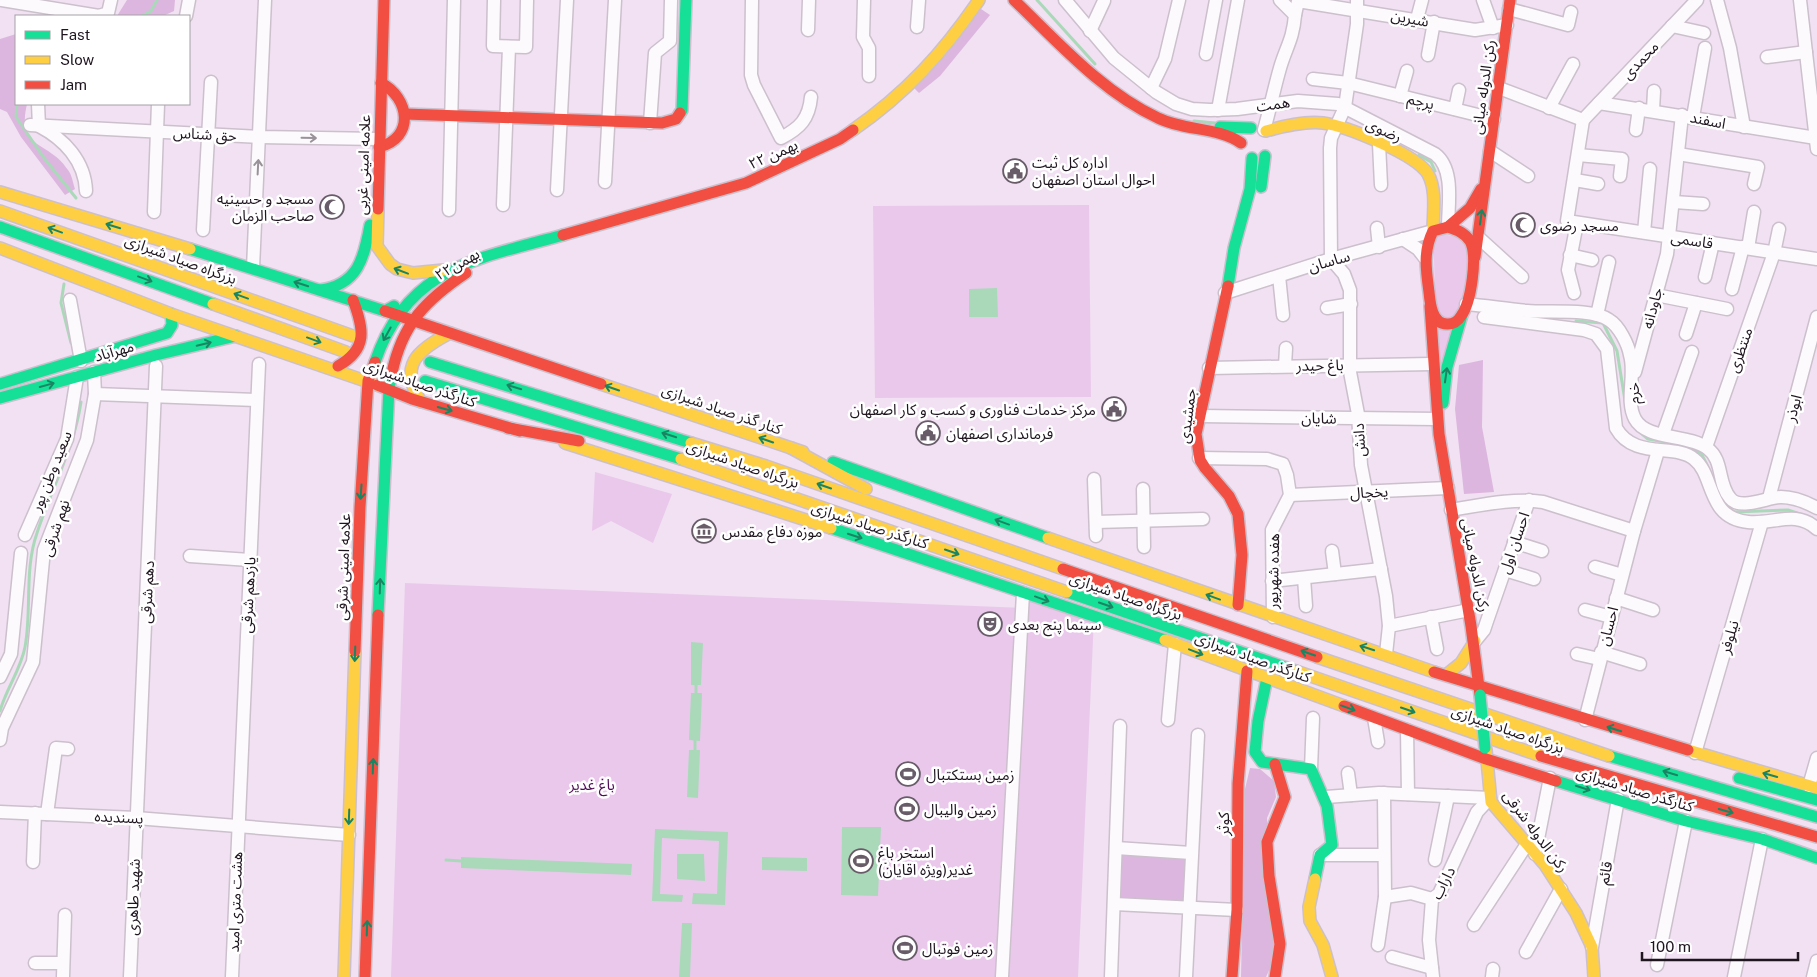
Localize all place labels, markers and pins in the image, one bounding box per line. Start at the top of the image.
place label: اداره کل ثبت احوال استان اصفهان [1032,154,1155,189]
public building icon: اداره کل ثبت احوال استان اصفهان [1002,158,1028,184]
place label: مسجد و حسینیه صاحب الزمان [217,190,314,225]
mosque icon: مسجد و حسینیه صاحب الزمان [319,194,345,220]
mosque icon: مسجد رضوی [1510,212,1536,238]
place label: مسجد رضوی [1540,217,1619,235]
public building icon: مرکز خدمات فناوری و کسب و کار اصفهان [1101,396,1127,422]
place label: مرکز خدمات فناوری و کسب و کار اصفهان [850,401,1096,419]
public building icon: فرمانداری اصفهان [915,420,941,446]
place label: فرمانداری اصفهان [946,425,1054,443]
museum icon: موزه دفاع مقدس [691,518,717,544]
place label: موزه دفاع مقدس [722,523,822,544]
theatre icon: سینما پنج بعدی [977,611,1003,637]
place label: سینما پنج بعدی [1008,616,1102,637]
sports icon: زمین بستکتبال [895,761,921,787]
place label: زمین بستکتبال [926,766,1015,784]
sports icon: زمین والیبال [894,796,920,822]
place label: زمین والیبال [924,801,997,819]
place label: استخر باغ غدیر(ویژه اقایان) [878,844,974,879]
sports icon: استخر باغ غدیر(ویژه اقایان) [848,848,874,874]
sports icon: زمین فوتبال [892,935,918,961]
place label: زمین فوتبال [922,940,993,958]

